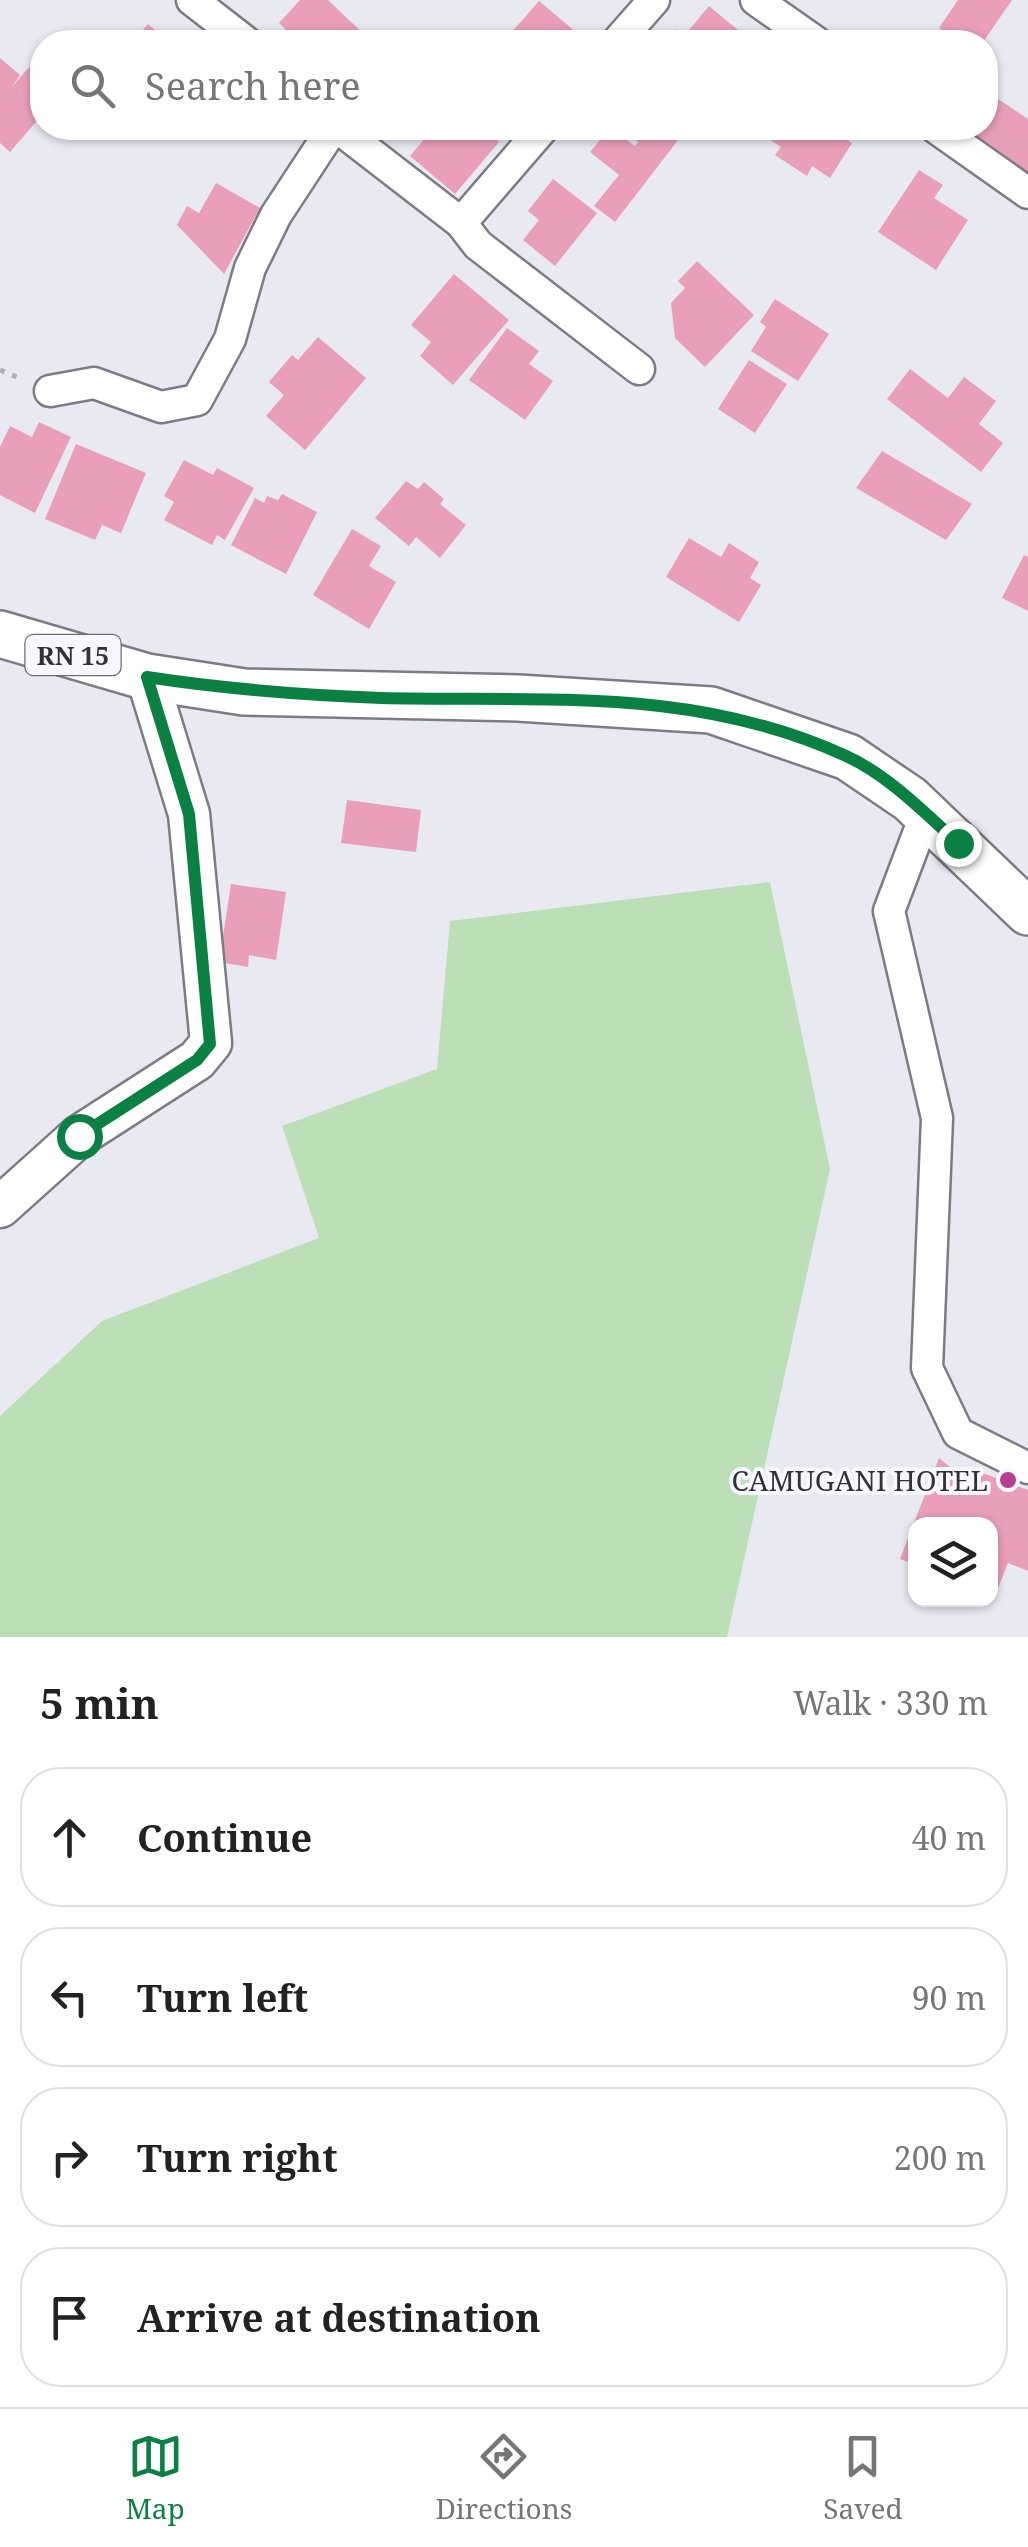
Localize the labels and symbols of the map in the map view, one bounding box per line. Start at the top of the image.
road number: RN 15 [26,635,120,675]
route end [936,821,982,867]
route start [57,1114,103,1160]
place label: CAMUGANI HOTEL [732,1461,988,1499]
marker: CAMUGANI HOTEL [997,1469,1019,1491]

